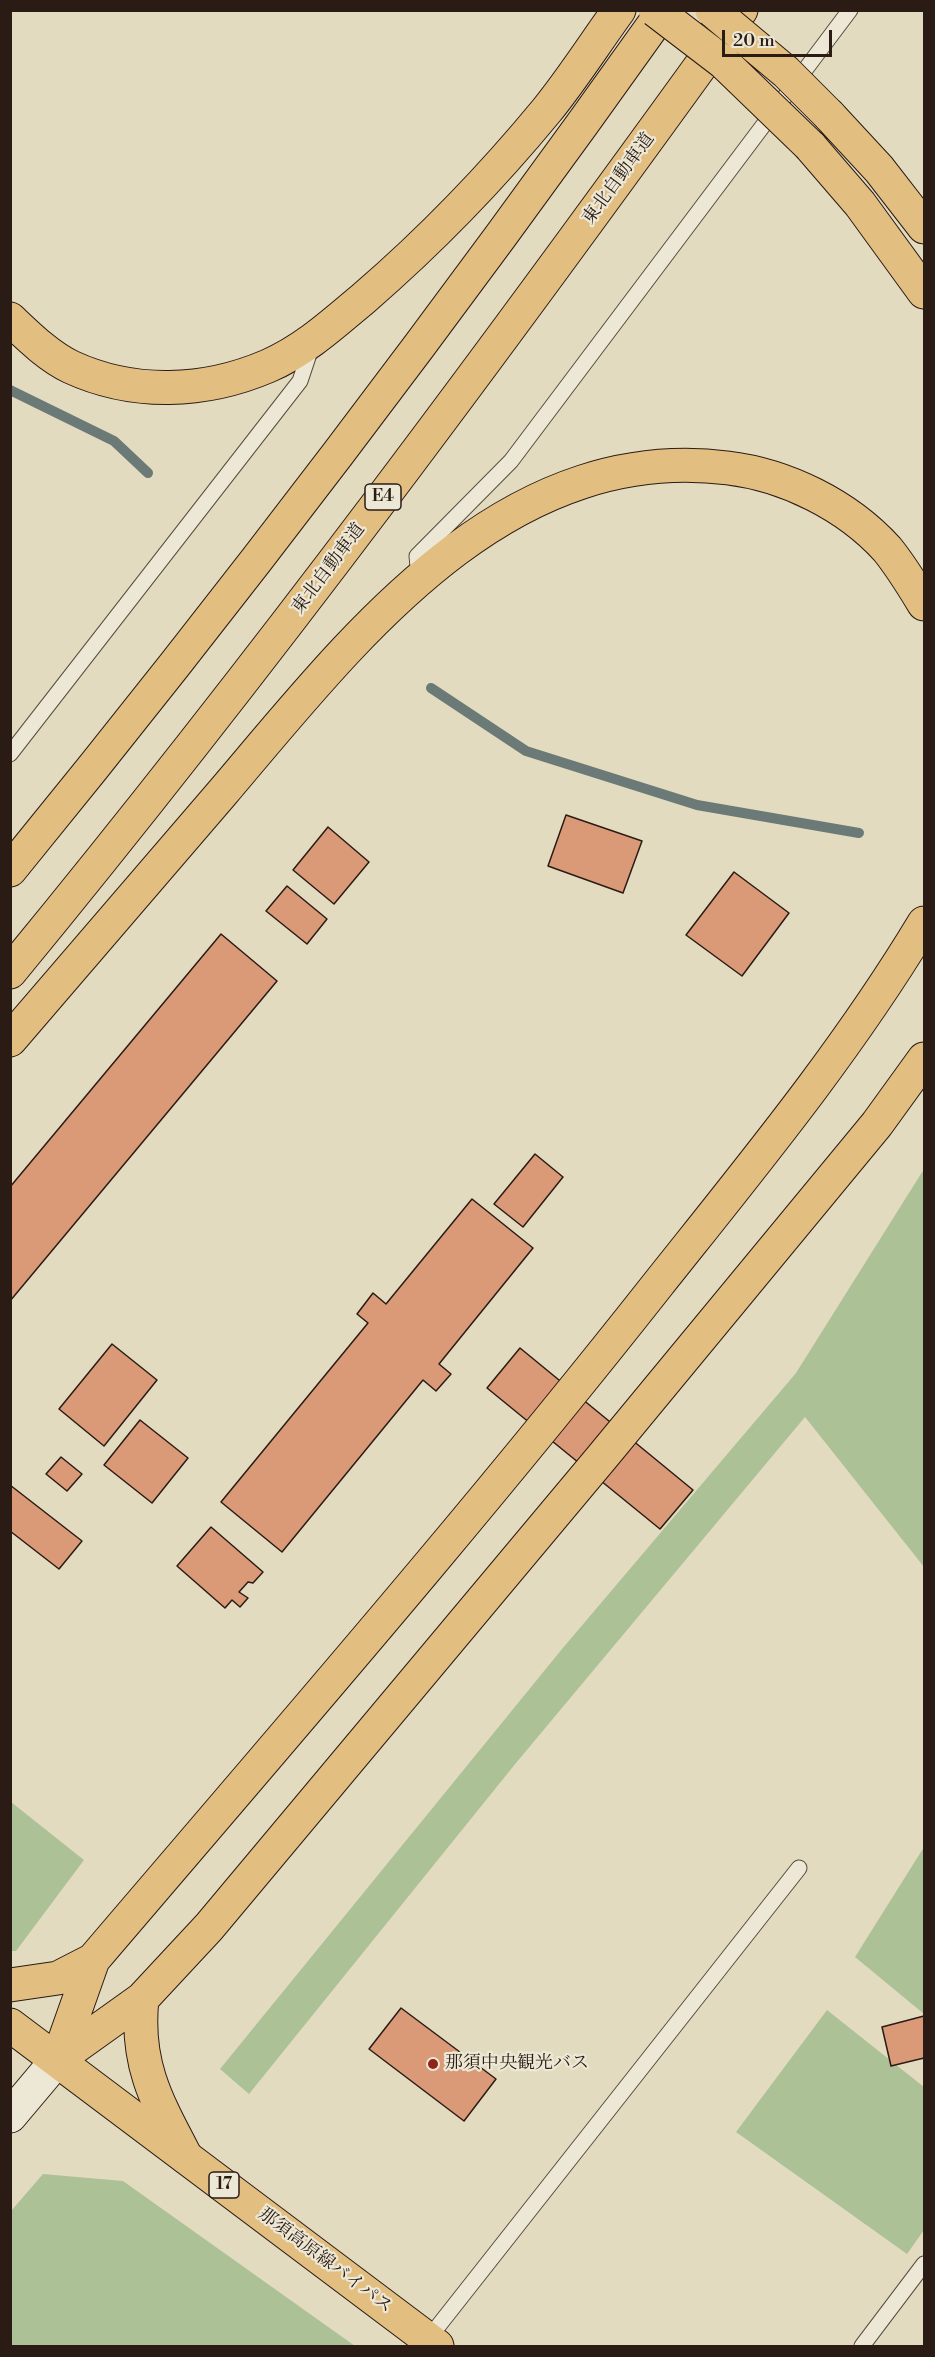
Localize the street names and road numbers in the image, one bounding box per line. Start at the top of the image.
street label: 東北自動車道 [579,129,659,229]
road number: E4 [365,484,401,510]
street label: 東北自動車道 [288,519,370,619]
road number: 17 [209,2172,239,2198]
street label: 那須高原線バイパス [254,2204,396,2318]

